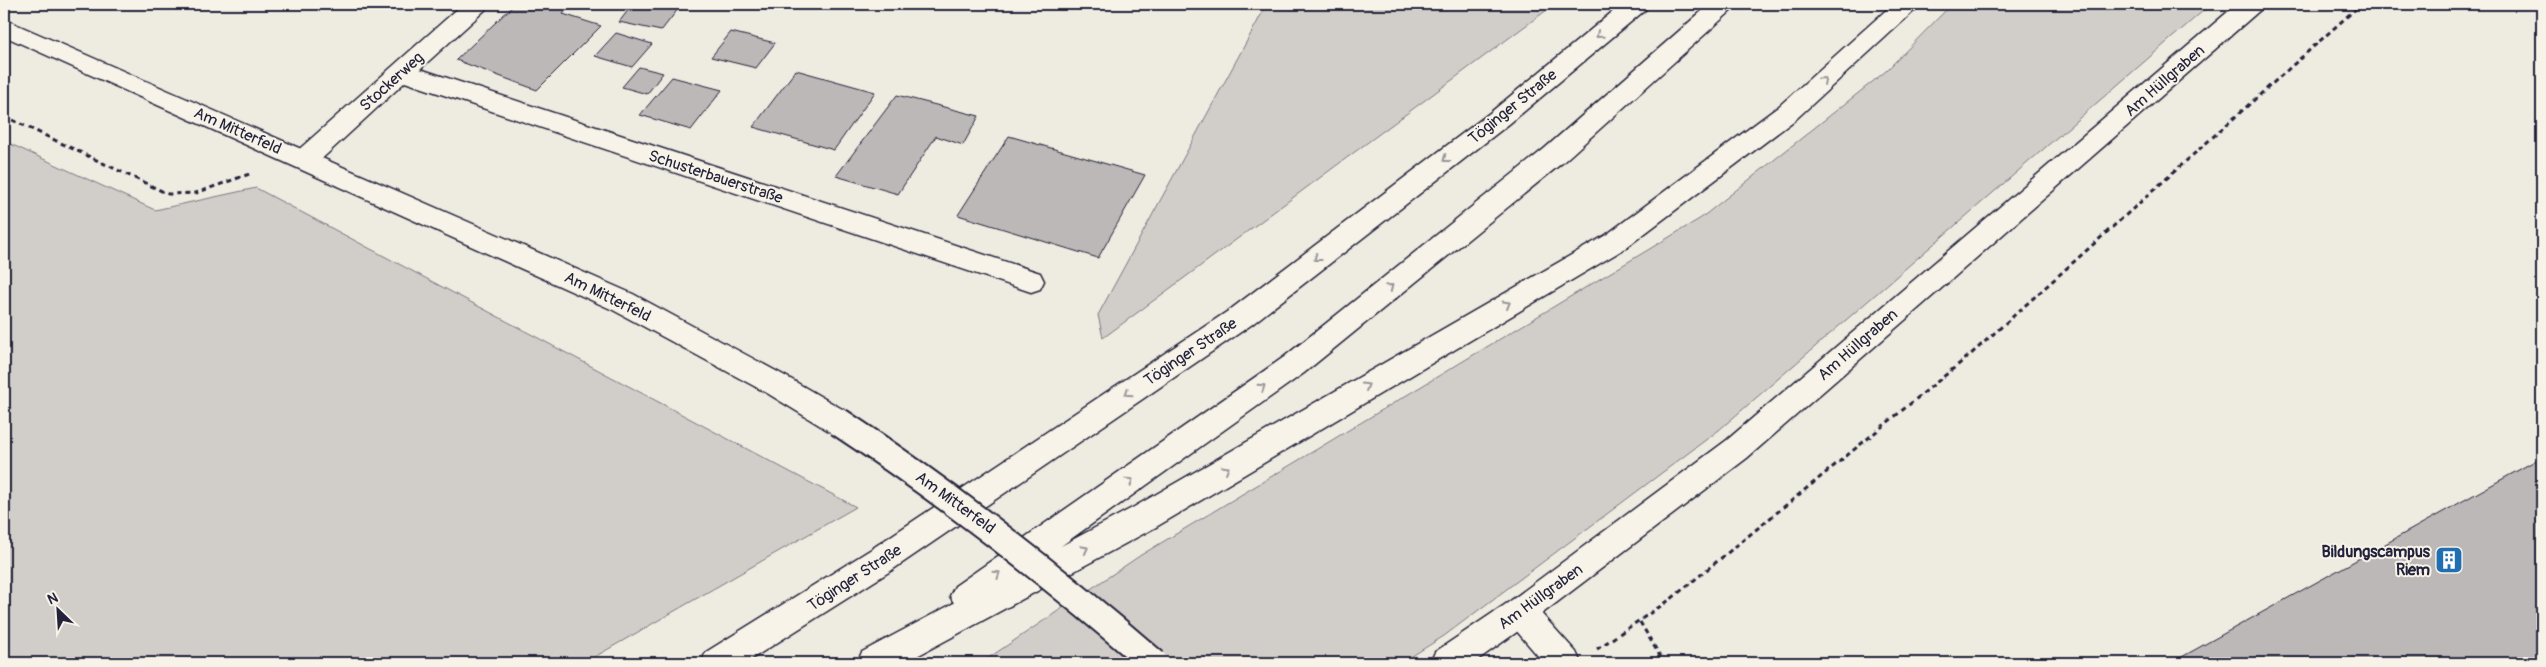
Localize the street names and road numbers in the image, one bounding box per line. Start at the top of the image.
street label: Am Hüllgraben [2121,41,2209,121]
street label: Stockerweg [355,48,428,116]
street label: Töginger Straße [1464,65,1561,149]
street label: Am Mitterfeld [191,103,284,159]
street label: Schusterbauerstraße [646,146,786,208]
street label: Am Mitterfeld [561,267,654,326]
street label: Am Hüllgraben [1814,305,1902,385]
street label: Töginger Straße [1140,313,1241,390]
street label: Am Mitterfeld [912,467,999,538]
street label: Töginger Straße [804,540,905,616]
street label: Am Hüllgraben [1494,559,1587,634]

